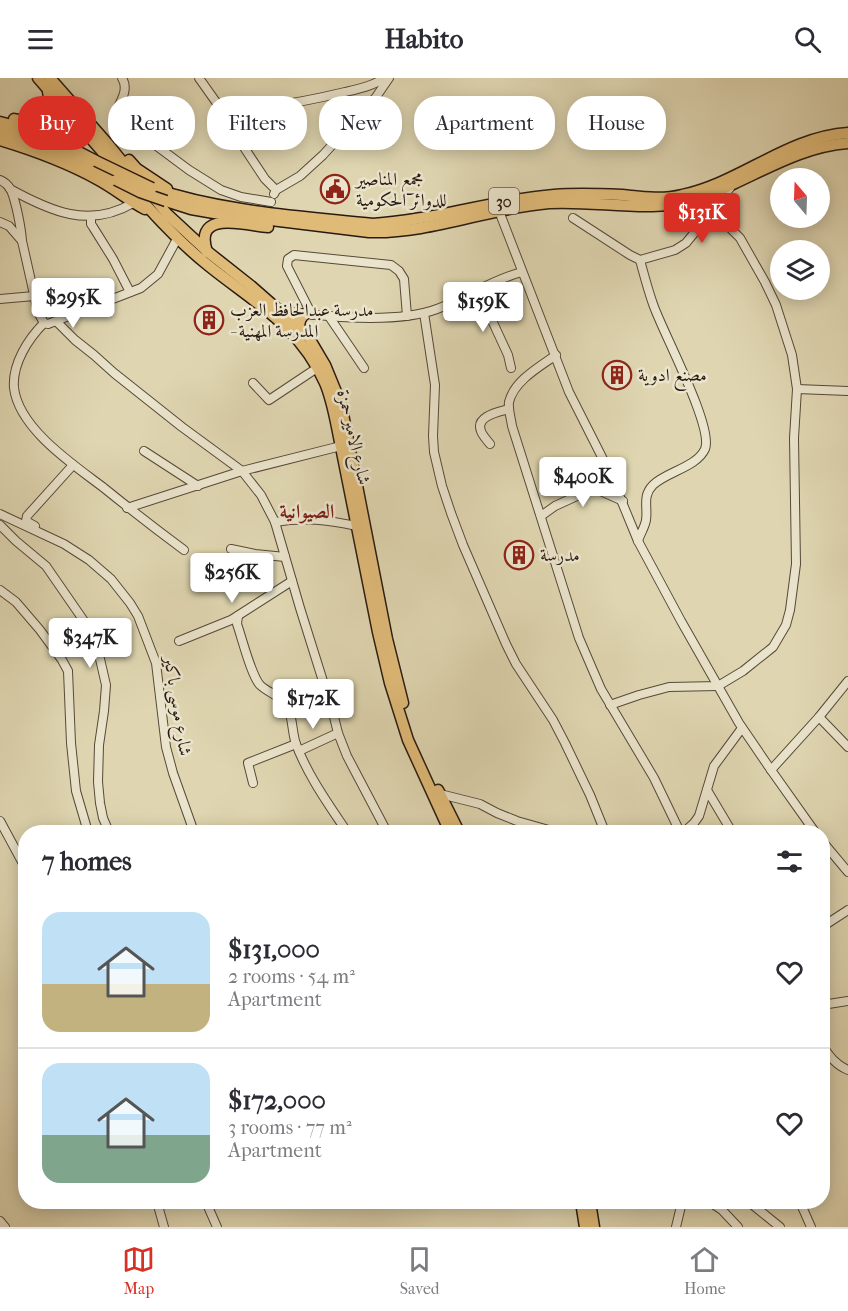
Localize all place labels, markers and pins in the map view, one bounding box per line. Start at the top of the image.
place label: مجمع المناصير للدوائر الحكومية [354,169,447,211]
public building icon: مجمع المناصير للدوائر الحكومية [319,173,351,205]
pin: $131K [660,193,744,244]
pin: $295K [31,278,115,329]
pin: $159K [441,282,525,333]
place label: مدرسة عبدالحافظ العزب - المدرسة المهنية [230,300,374,342]
building icon: مدرسة عبدالحافظ العزب - المدرسة المهنية [193,304,225,336]
building icon: مصنع ادوية [601,359,633,391]
place label: مصنع ادوية [638,365,707,391]
pin: $400K [541,457,625,508]
building icon: مدرسة [503,539,535,571]
place label: مدرسة [540,545,580,566]
pin: $256K [190,553,274,604]
pin: $347K [48,618,132,669]
pin: $172K [271,679,355,730]

